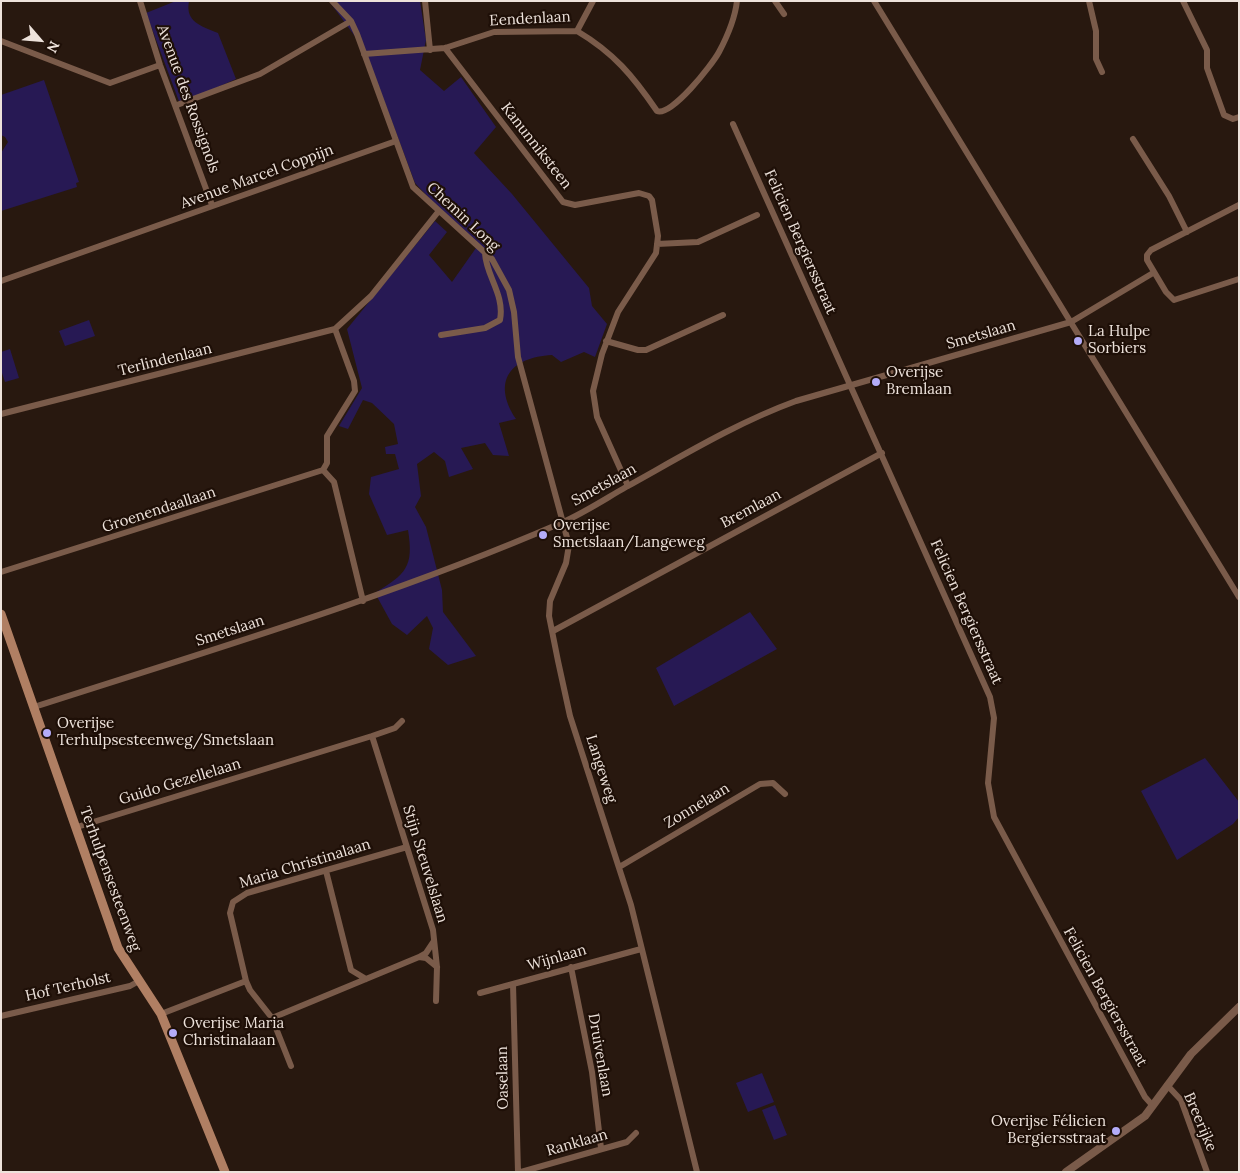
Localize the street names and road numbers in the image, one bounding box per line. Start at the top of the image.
street label: Eendenlaan [489,8,571,30]
street label: Avenue des Rossignols [153,23,223,175]
street label: Kanunniksteen [497,99,575,193]
street label: Avenue Marcel Coppijn [178,141,336,213]
street label: Felicien Bergiersstraat [760,167,840,317]
street label: Chemin Long [423,179,503,255]
street label: Smetslaan [944,317,1018,353]
street label: Terlindenlaan [116,340,214,380]
street label: Smetslaan [568,460,640,510]
street label: Groenendaallaan [100,483,218,537]
street label: Bremlaan [718,486,784,532]
street label: Felicien Bergiersstraat [926,537,1006,687]
street label: Smetslaan [193,611,267,651]
street label: Langeweg [582,733,620,805]
street label: Guido Gezellelaan [117,755,243,809]
street label: Zonnelaan [661,780,733,832]
street label: Stijn Steuvelslaan [399,803,451,925]
street label: Terhulpensesteenweg [75,804,145,954]
street label: Maria Christinalaan [237,835,373,893]
street label: Felicien Bergiersstraat [1059,924,1151,1070]
street label: Wijnlaan [525,941,589,975]
street label: Hof Terholst [24,968,112,1006]
street label: Druivenlaan [584,1012,616,1098]
street label: Oaselaan [493,1046,513,1110]
street label: Breerijke [1180,1090,1220,1154]
street label: Ranklaan [544,1126,610,1160]

